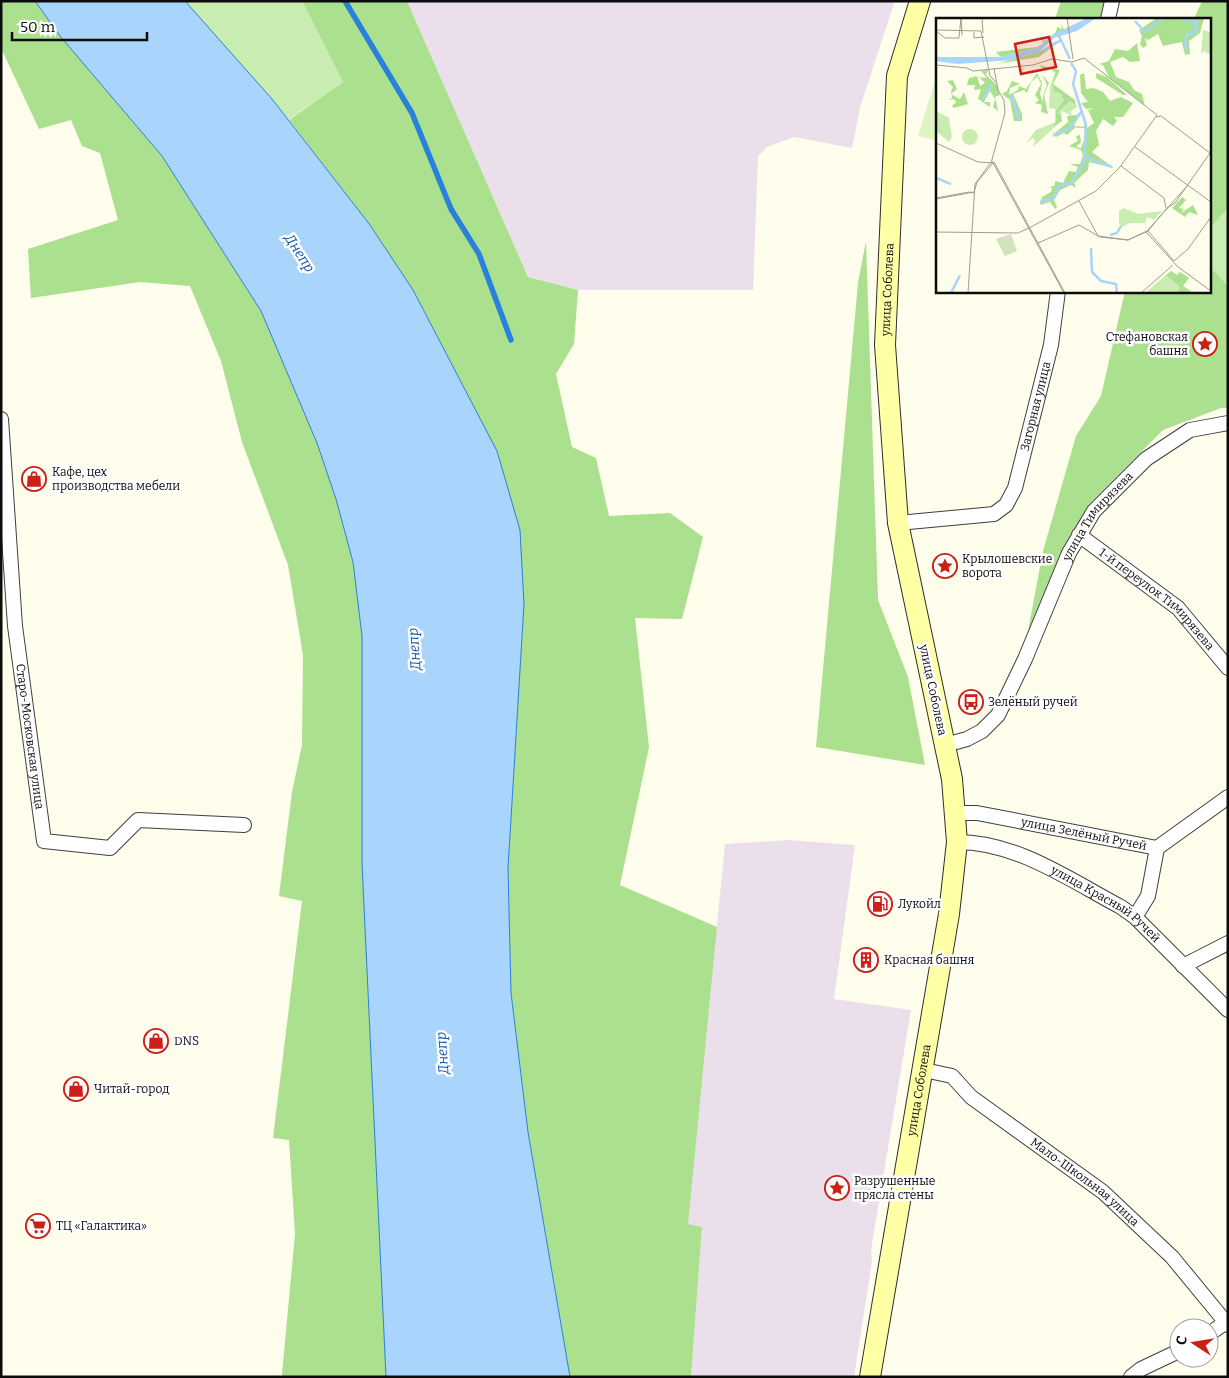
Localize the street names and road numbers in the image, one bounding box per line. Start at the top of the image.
street label: улица Соболева [878,242,897,337]
street label: Загорная улица [1018,360,1054,452]
street label: улица Тимирязева [1059,469,1136,564]
street label: 1-й переулок Тимирязева [1096,545,1217,653]
street label: улица Соболева [916,642,950,737]
street label: Старо-Московская улица [13,663,47,811]
street label: улица Зелёный Ручей [1019,815,1148,853]
street label: улица Красный Ручей [1048,862,1163,945]
street label: улица Соболева [904,1043,934,1138]
street label: Мало-Школьная улица [1028,1135,1142,1229]

